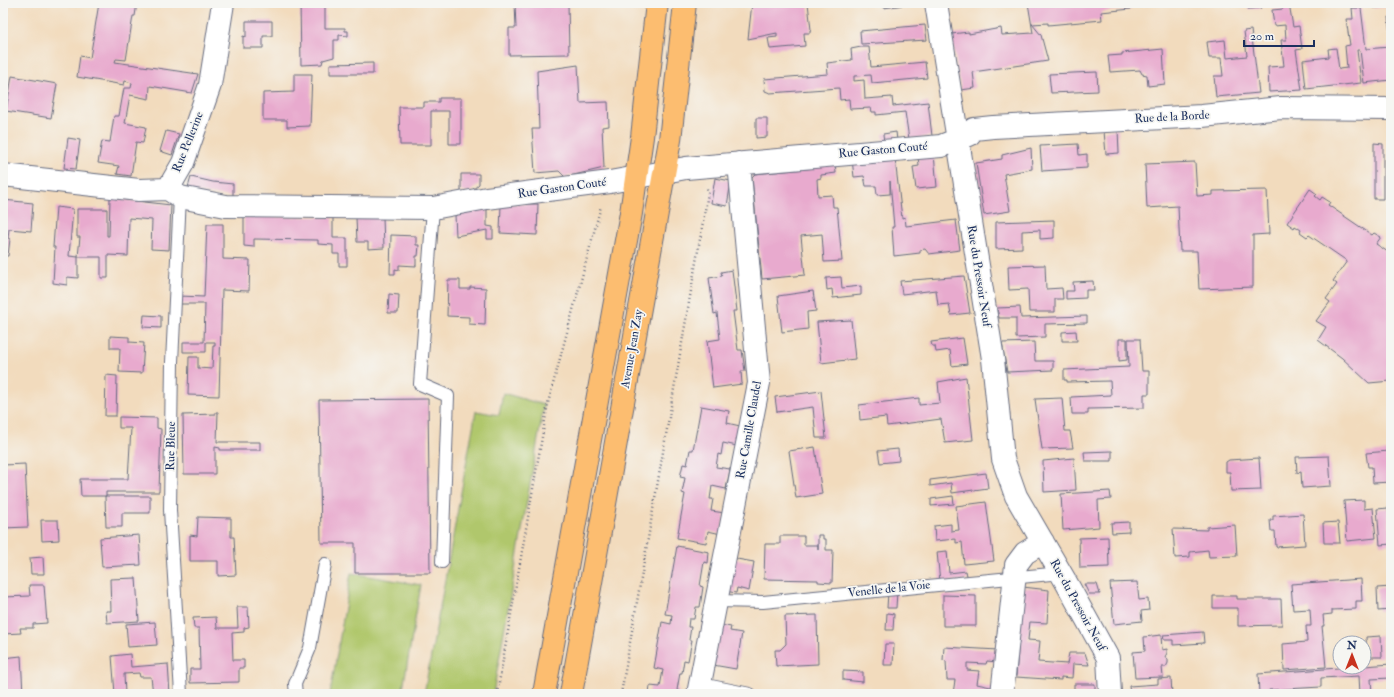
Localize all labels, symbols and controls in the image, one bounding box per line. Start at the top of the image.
scale bar [1244,22,1314,48]
text: 20 m [1250,29,1275,44]
street label: Rue de la Borde [1134,108,1210,126]
street label: Rue Pellerine [169,110,207,174]
street label: Rue Gaston Couté [838,139,929,161]
street label: Rue Gaston Couté [517,174,608,202]
street label: Rue du Pressoir Neuf [964,224,995,330]
street label: Avenue Jean Zay [618,308,646,391]
street label: Rue Camille Claudel [733,380,765,480]
street label: Rue Bleue [163,421,179,471]
street label: Rue du Pressoir Neuf [1046,556,1111,656]
street label: Venelle de la Voie [847,577,931,601]
north arrow [1332,635,1372,675]
text: N [1346,639,1358,652]

